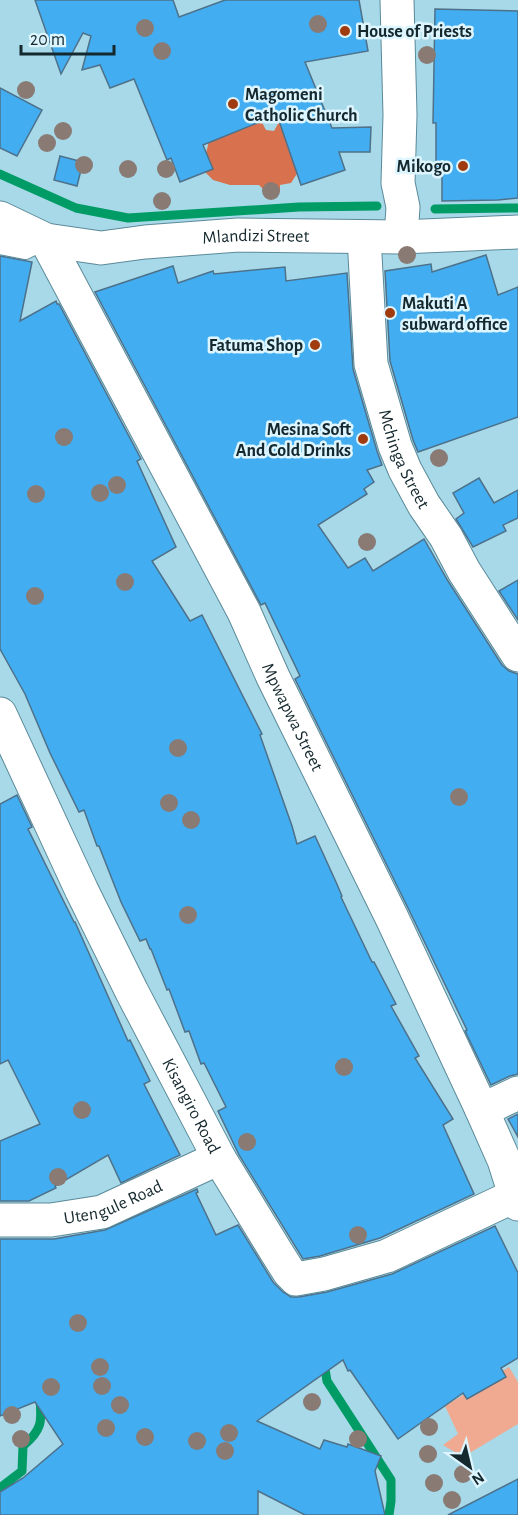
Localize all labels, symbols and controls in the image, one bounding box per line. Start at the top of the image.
scale bar [21,18,114,56]
place label: House of Priests [357,23,472,41]
marker: House of Priests [338,24,352,38]
text: 20 m [30,31,65,49]
place label: Magomeni Catholic Church [245,86,358,125]
marker: Magomeni Catholic Church [226,97,240,111]
place label: Mikogo [397,158,451,176]
marker: Mikogo [456,159,470,173]
street label: Mlandizi Street [202,227,310,248]
place label: Makuti A subward office [402,295,507,334]
marker: Makuti A subward office [383,306,397,320]
place label: Fatuma Shop [209,337,303,355]
marker: Fatuma Shop [308,338,322,352]
street label: Mchinga Street [375,408,432,512]
place label: Mesina Soft And Cold Drinks [236,421,351,460]
marker: Mesina Soft And Cold Drinks [356,432,370,446]
street label: Mpwapwa Street [258,660,326,774]
street label: Kisangiro Road [158,1055,223,1157]
street label: Utengule Road [63,1177,166,1228]
north arrow [440,1437,500,1497]
text: N [469,1469,487,1488]

